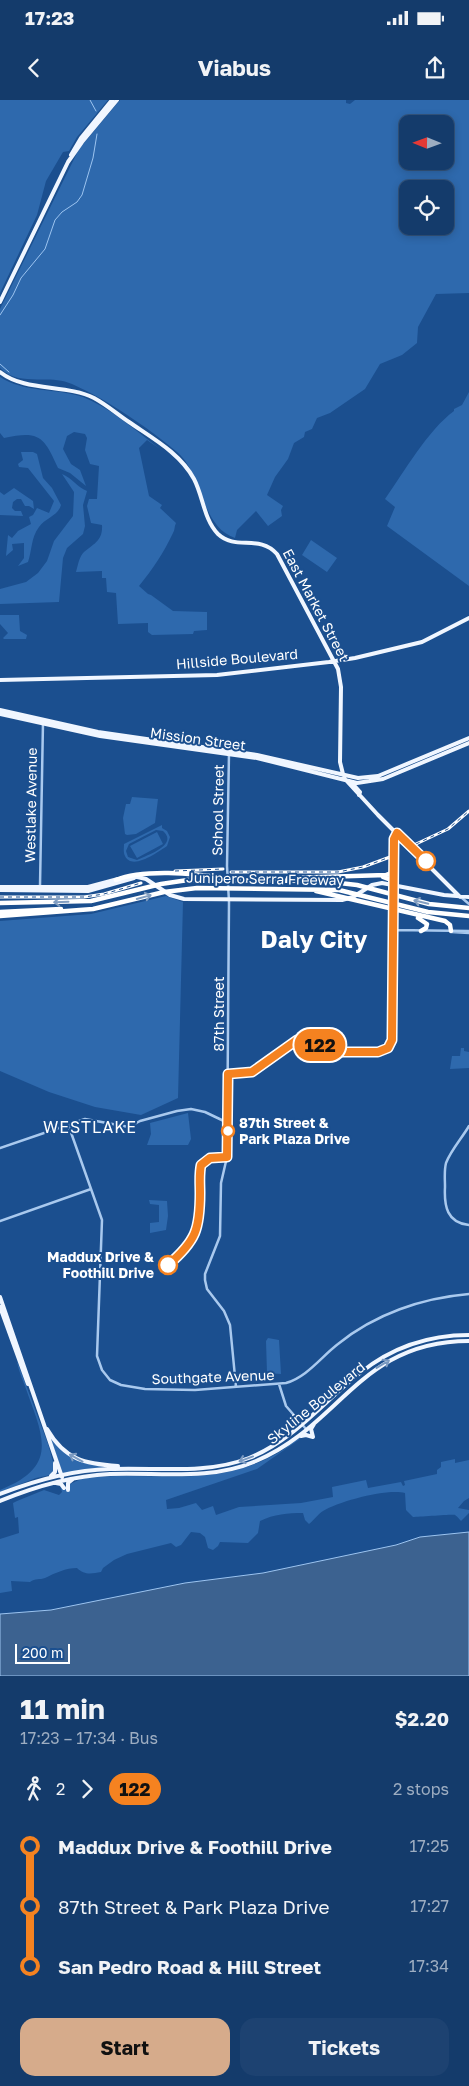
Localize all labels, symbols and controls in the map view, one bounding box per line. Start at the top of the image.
text: 17:23 [25,6,74,29]
icon: back [20,54,48,82]
text: Viabus [198,54,271,81]
icon: share [421,54,449,82]
north arrow [399,115,454,170]
map controls [399,115,454,235]
button: locate [399,180,454,235]
street label: East Market Street [280,546,353,664]
street label: Hillside Boulevard [175,645,299,672]
street label: Mission Street [149,723,247,754]
street label: Westlake Avenue [21,747,40,863]
street label: School Street [208,764,227,856]
unlabelled marker [416,851,436,871]
street label: Junipero Serra Freeway [186,869,344,888]
one-way arrow [136,891,152,901]
one-way arrow [413,897,429,906]
one-way arrow [53,898,69,907]
district label: Daly City [261,924,368,953]
street label: 87th Street [210,976,227,1052]
line badge: 122 [291,1029,349,1061]
text: 122 [304,1034,336,1056]
place label: 87th Street & Park Plaza Drive [239,1114,350,1147]
district label: WESTLAKE [43,1117,137,1137]
marker: 87th Street & Park Plaza Drive [221,1124,235,1138]
place label: Maddux Drive & Foothill Drive [47,1248,154,1281]
marker: Maddux Drive & Foothill Drive [158,1255,178,1275]
street label: Skyline Boulevard [263,1358,368,1447]
one-way arrow [376,1359,390,1369]
street label: Southgate Avenue [151,1366,275,1387]
one-way arrow [68,1453,83,1463]
one-way arrow [239,1455,254,1464]
scale bar [15,1641,70,1664]
text: 200 m [22,1644,63,1661]
text: 11 min [20,1692,105,1725]
text: $2.20 [395,1707,449,1730]
text: 17:23 – 17:34 · Bus [20,1728,158,1748]
icon: walk [20,1775,48,1803]
icon: forward [73,1775,101,1803]
text: 122 [119,1778,151,1800]
text: 2 [56,1779,65,1799]
text: 2 stops [393,1779,449,1799]
text: Maddux Drive & Foothill Drive [58,1835,332,1858]
text: 17:25 [409,1836,449,1856]
text: 87th Street & Park Plaza Drive [58,1895,330,1918]
text: 17:27 [410,1896,449,1916]
text: San Pedro Road & Hill Street [58,1955,321,1978]
text: 17:34 [409,1956,449,1976]
button: Start [20,2018,230,2076]
button: Tickets [240,2018,449,2076]

